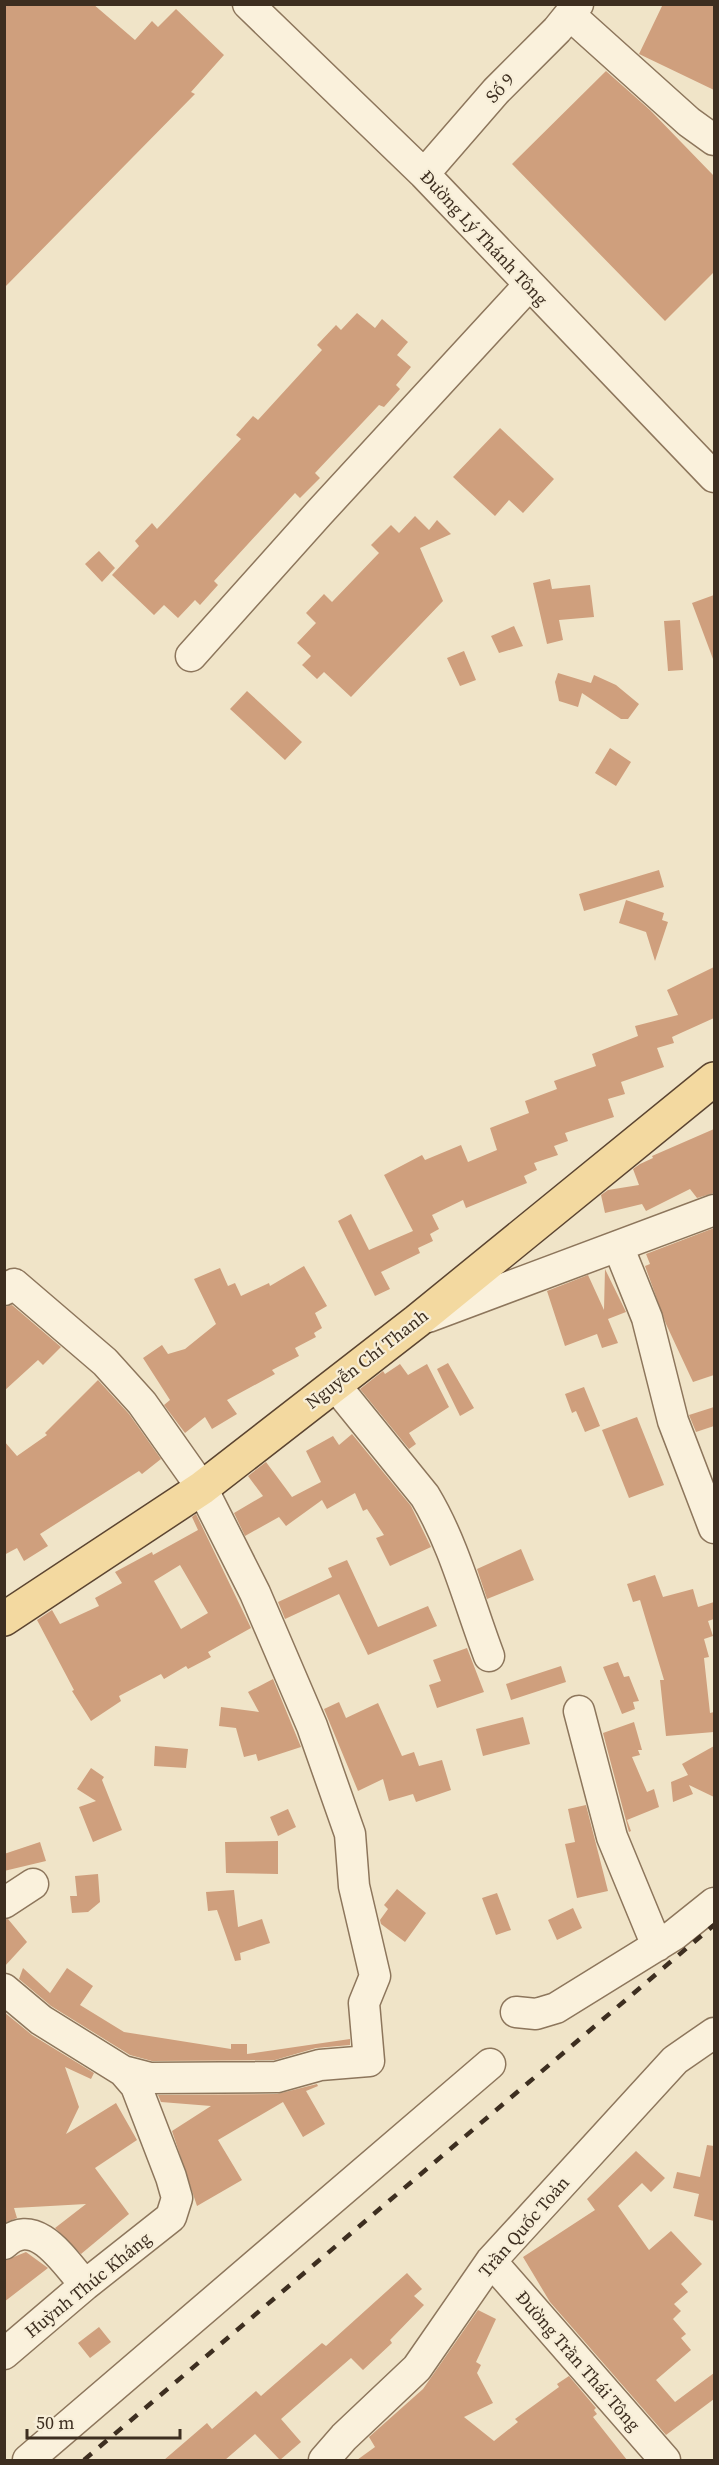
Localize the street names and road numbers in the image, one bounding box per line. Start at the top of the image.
street label: Số 9 [479,67,520,108]
street label: Đường Lý Thánh Tông [415,164,554,311]
street label: Nguyễn Chí Thanh [300,1303,433,1414]
street label: Trần Quốc Toản [473,2171,575,2283]
street label: Huỳnh Thúc Kháng [19,2226,156,2343]
street label: Đường Trần Thái Tông [510,2285,646,2436]

